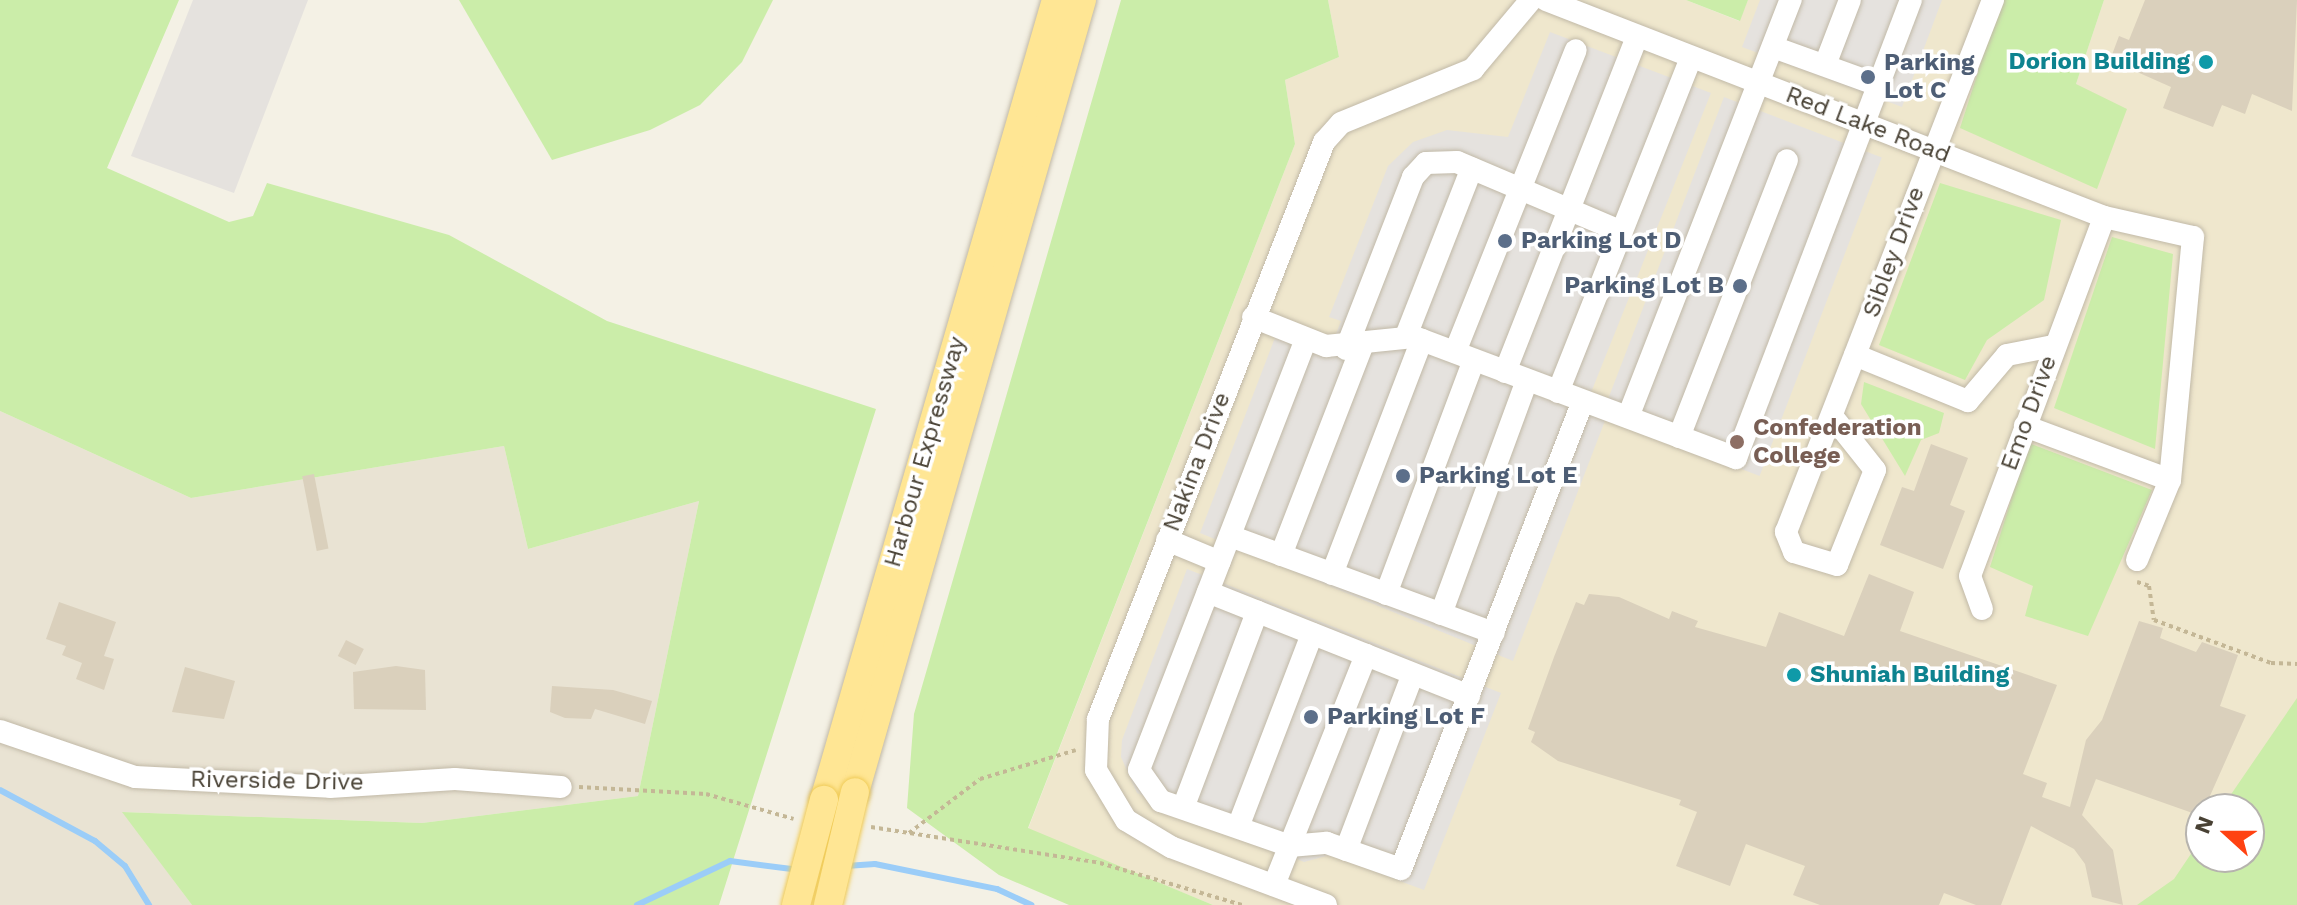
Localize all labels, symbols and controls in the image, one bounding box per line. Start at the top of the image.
place label: Dorion Building [2009,48,2190,76]
place label: Parking Lot C [1884,49,1974,105]
marker: Dorion Building [2197,53,2215,71]
marker: Parking Lot C [1859,68,1877,86]
street label: Red Lake Road [1781,80,1955,170]
street label: Sibley Drive [1857,182,1931,322]
place label: Parking Lot D [1521,227,1682,255]
marker: Parking Lot D [1496,232,1514,250]
place label: Parking Lot B [1564,272,1724,300]
marker: Parking Lot B [1731,277,1749,295]
street label: Harbour Expressway [878,333,972,571]
street label: Emo Drive [1995,351,2063,475]
street label: Nakina Drive [1157,388,1237,536]
place label: Confederation College [1753,414,1922,470]
marker: Confederation College [1728,433,1746,451]
place label: Parking Lot E [1419,462,1577,490]
marker: Parking Lot E [1394,467,1412,485]
place label: Shuniah Building [1810,661,2009,689]
marker: Shuniah Building [1785,666,1803,684]
place label: Parking Lot F [1327,703,1485,731]
marker: Parking Lot F [1302,708,1320,726]
street label: Riverside Drive [190,765,364,797]
north arrow [2185,793,2265,873]
text: N [2189,813,2219,837]

